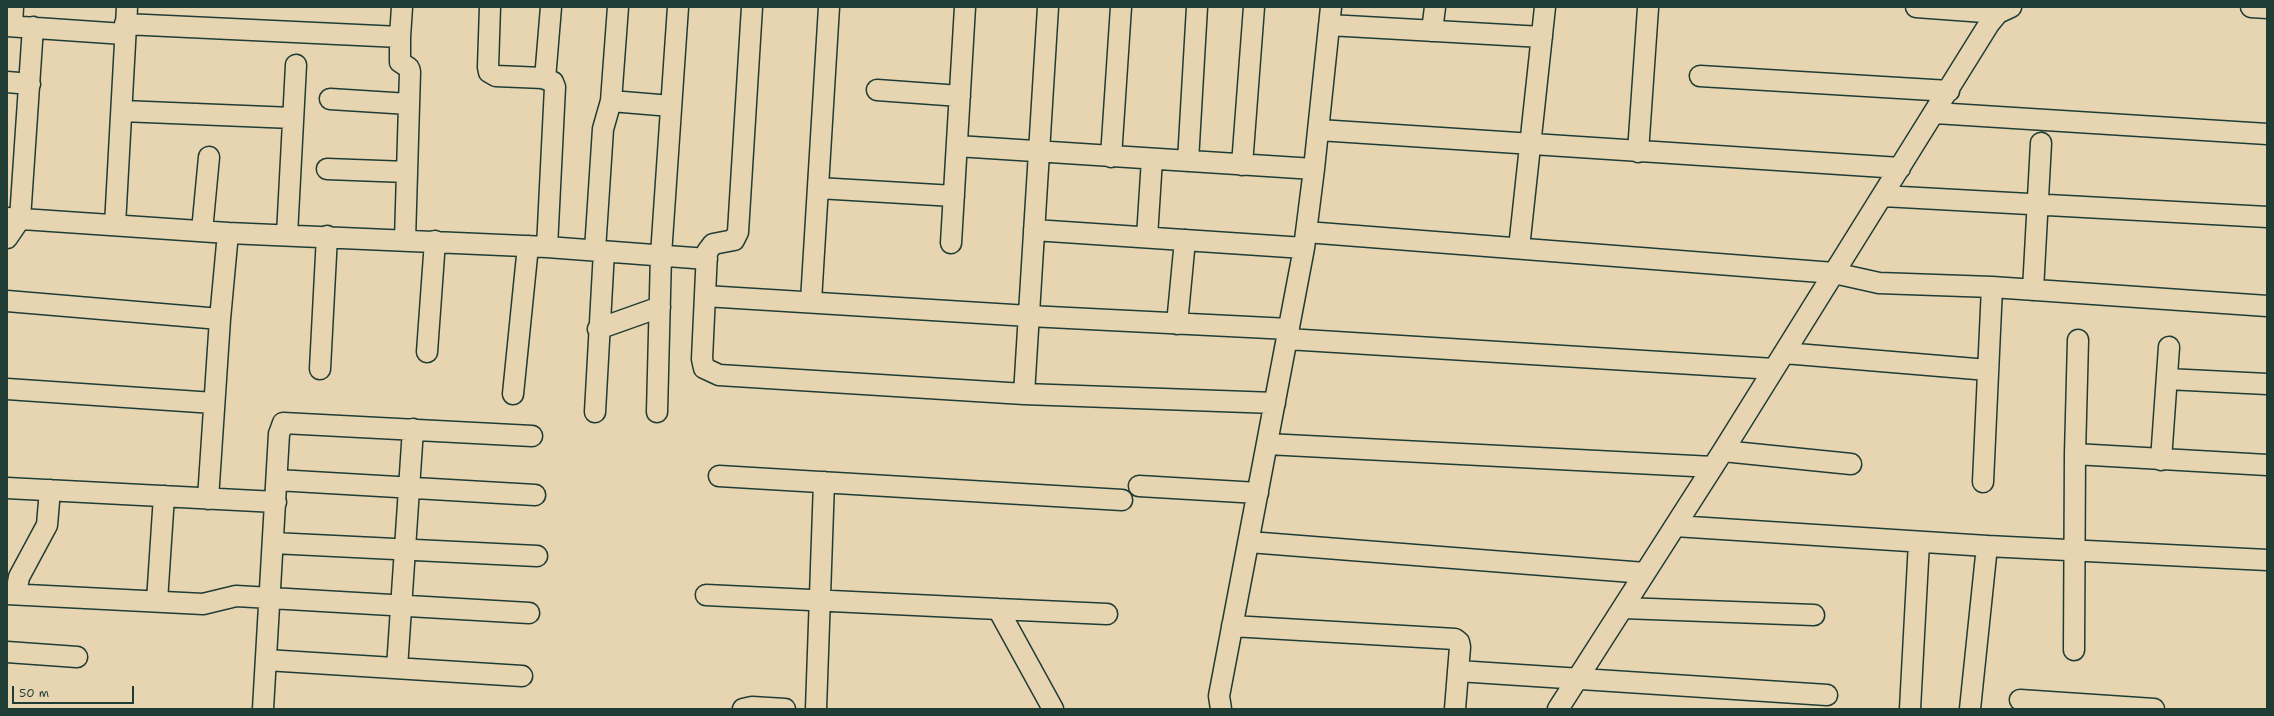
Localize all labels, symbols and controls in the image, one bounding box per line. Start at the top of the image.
scale bar [14,678,136,704]
text: 50 m [19,685,49,701]

